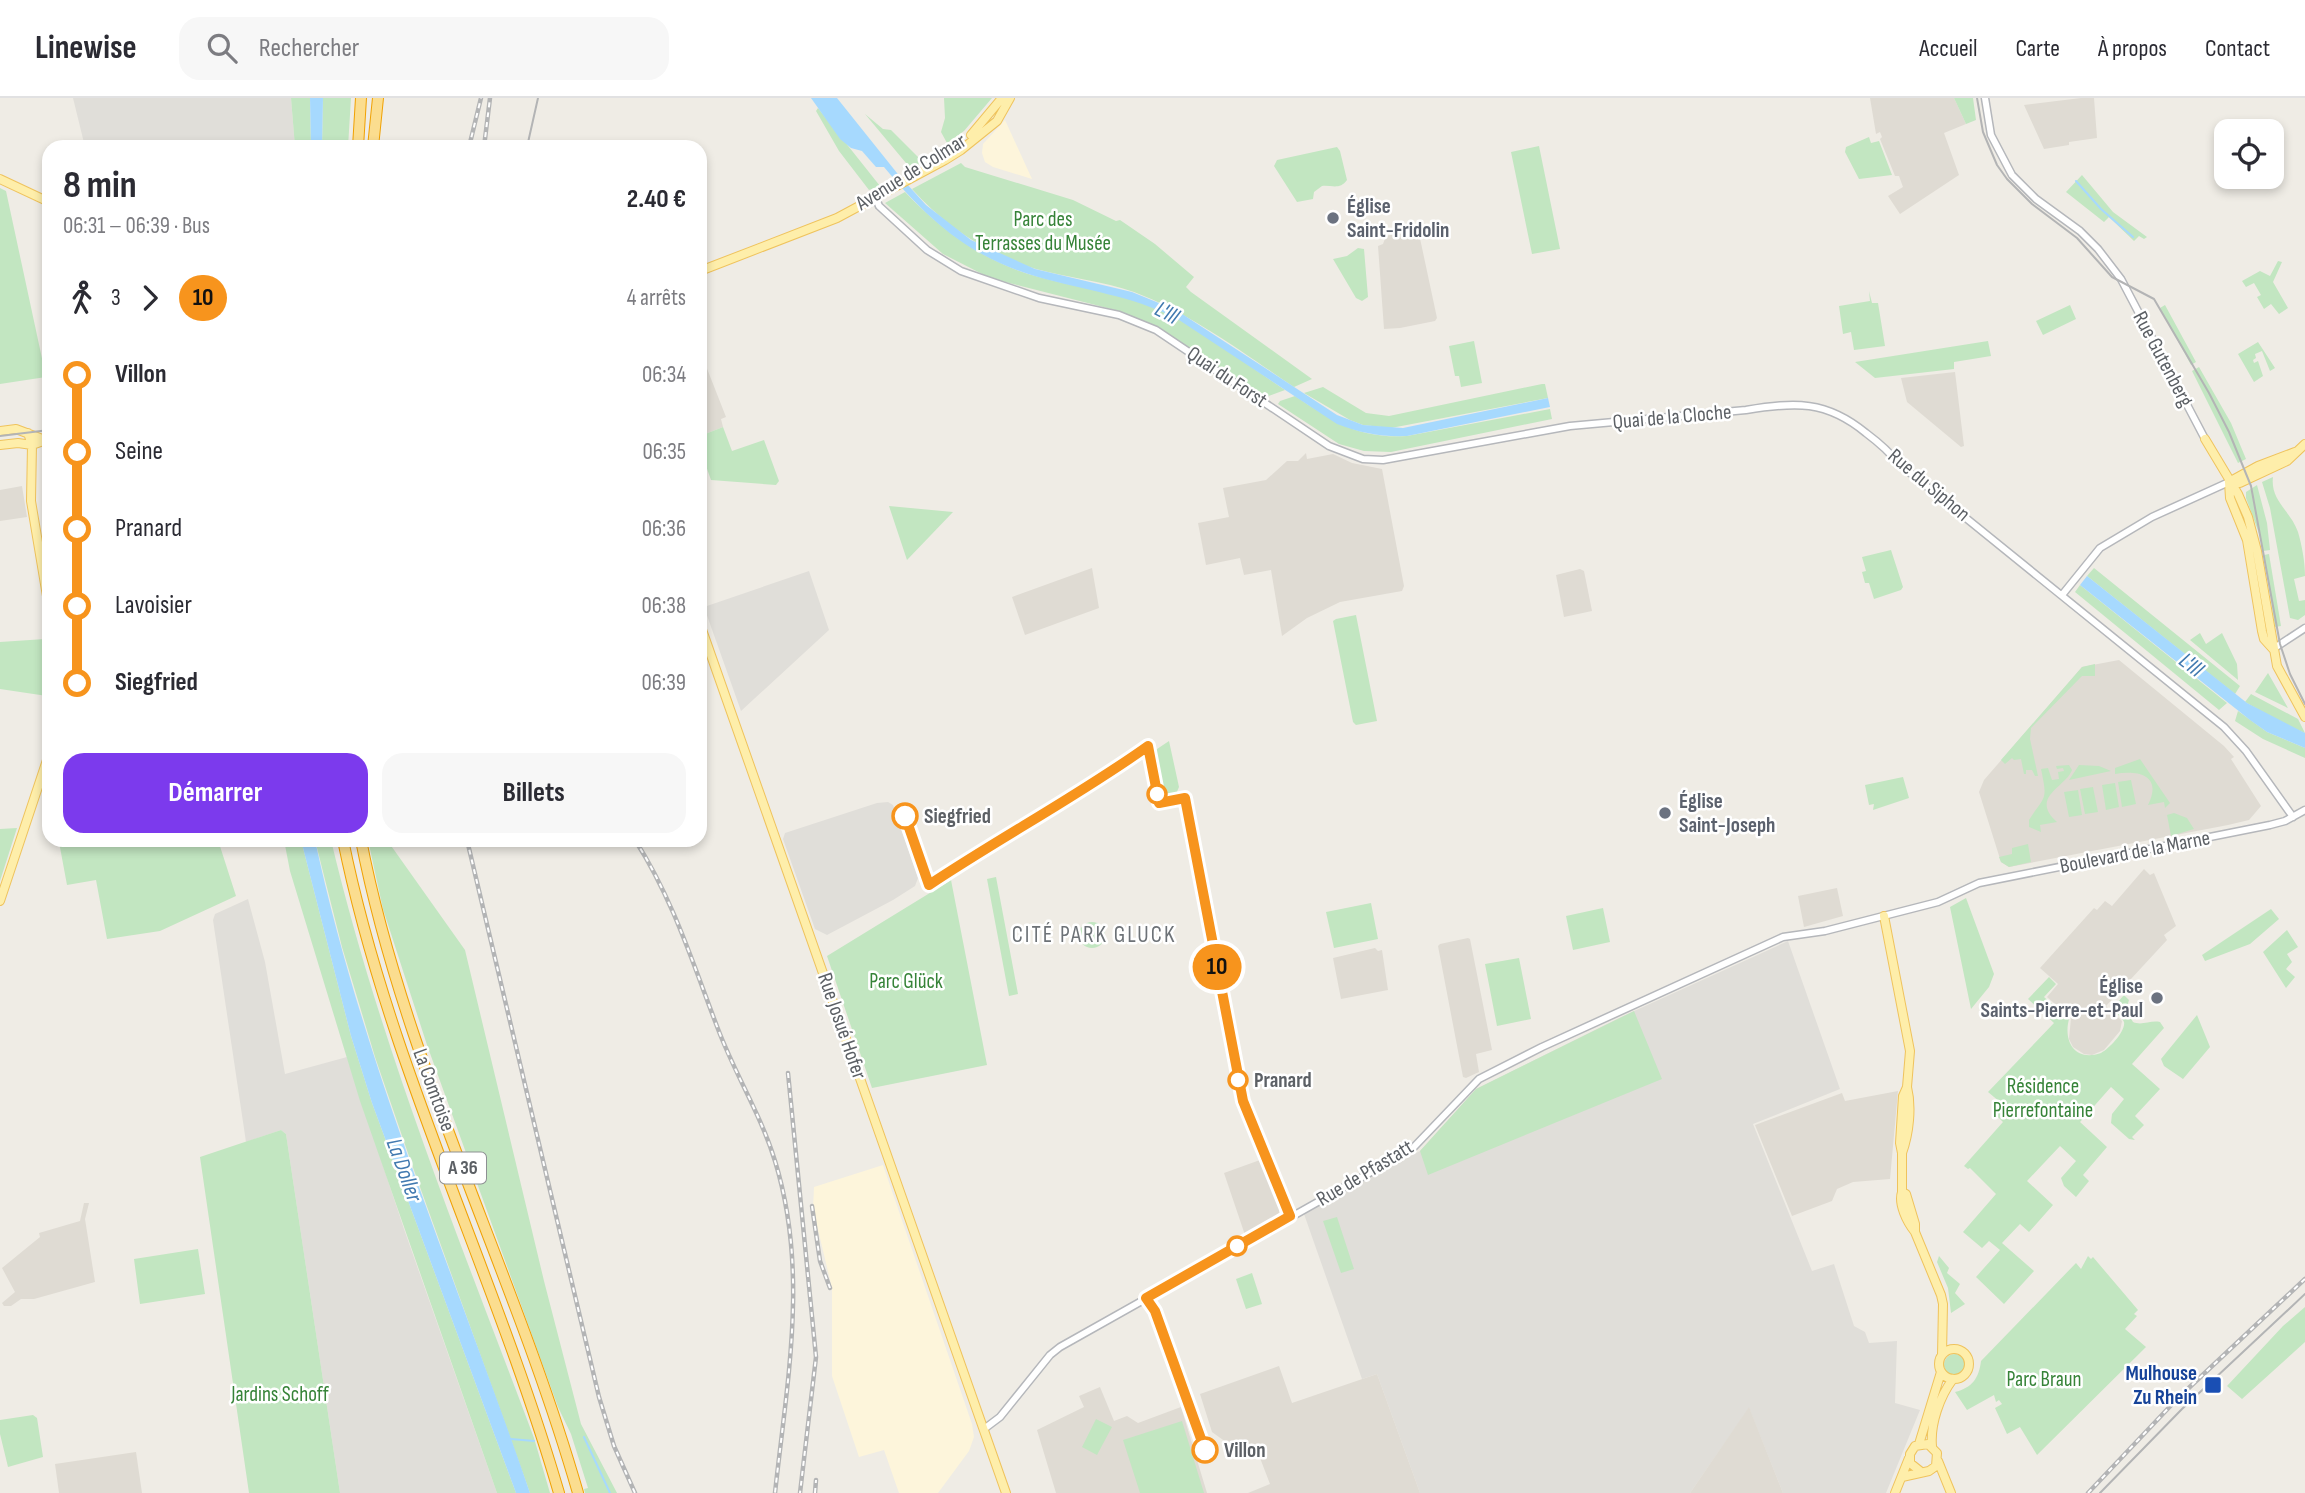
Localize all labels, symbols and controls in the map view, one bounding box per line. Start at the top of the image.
search box [179,17,669,80]
text: Linewise [35,28,137,68]
icon: search [203,29,241,67]
text: Rechercher [259,33,359,64]
text: Accueil [1919,34,1978,63]
text: Carte [2016,34,2060,63]
text: À propos [2098,34,2167,63]
text: Contact [2205,34,2270,63]
map controls [2214,119,2284,189]
button: locate [2214,119,2284,189]
street label: Avenue de Colmar [850,128,971,216]
text: 8 min [63,163,137,208]
text: 2.40 € [627,184,686,215]
place label: Église Saint-Fridolin [1347,194,1449,243]
park label: Parc des Terrasses du Musée [975,207,1111,256]
marker: Église Saint-Fridolin [1325,210,1341,226]
text: 06:31 – 06:39 · Bus [63,212,210,240]
icon: walk [63,279,101,317]
icon: forward [131,279,169,317]
text: 10 [193,283,213,312]
text: 3 [111,284,121,312]
text: 4 arrêts [627,284,686,312]
water label: L'Ill [1150,295,1185,331]
street label: Rue Gutenberg [2127,307,2199,411]
street label: Quai du Forst [1182,341,1272,413]
text: Villon [115,359,166,390]
text: 06:34 [642,361,686,389]
street label: Quai de la Cloche [1612,399,1732,435]
text: Seine [115,436,163,467]
text: 06:35 [642,438,686,466]
street label: Rue du Siphon [1883,443,1975,527]
text: Pranard [115,513,182,544]
text: 06:36 [642,515,686,543]
text: Lavoisier [115,590,192,621]
text: 06:38 [642,592,686,620]
water label: L'Ill [2173,647,2210,684]
text: Siegfried [115,667,198,698]
text: 06:39 [641,669,686,697]
button: Démarrer [63,753,368,833]
button: Billets [382,753,686,833]
unlabelled marker [1147,784,1167,804]
place label: Église Saint-Joseph [1679,789,1775,838]
marker: Siegfried [892,803,918,829]
place label: Siegfried [924,804,991,829]
marker: Église Saint-Joseph [1657,805,1673,821]
street label: Boulevard de la Marne [2058,825,2212,879]
district label: CITÉ PARK GLUCK [1012,921,1176,949]
line badge: 10 [1186,944,1248,990]
text: 10 [1207,952,1227,981]
park label: Parc Glück [869,969,943,994]
street label: Rue Josué Hofer [812,970,872,1082]
place label: Église Saints-Pierre-et-Paul [1980,974,2143,1023]
marker: Église Saints-Pierre-et-Paul [2149,990,2165,1006]
street label: La Comtoise [407,1045,461,1135]
place label: Pranard [1254,1068,1312,1093]
marker: Pranard [1228,1070,1248,1090]
park label: Résidence Pierrefontaine [1993,1074,2093,1123]
street label: Rue de Pfastatt [1312,1134,1418,1212]
water label: La Doller [380,1135,429,1207]
road number: A 36 [440,1152,486,1184]
unlabelled marker [1227,1236,1247,1256]
place label: Mulhouse Zu Rhein [2126,1361,2197,1410]
park label: Parc Braun [2007,1367,2082,1392]
marker: Mulhouse Zu Rhein [2203,1375,2223,1395]
park label: Jardins Schoff [230,1382,330,1407]
marker: Villon [1192,1437,1218,1463]
place label: Villon [1224,1438,1266,1463]

